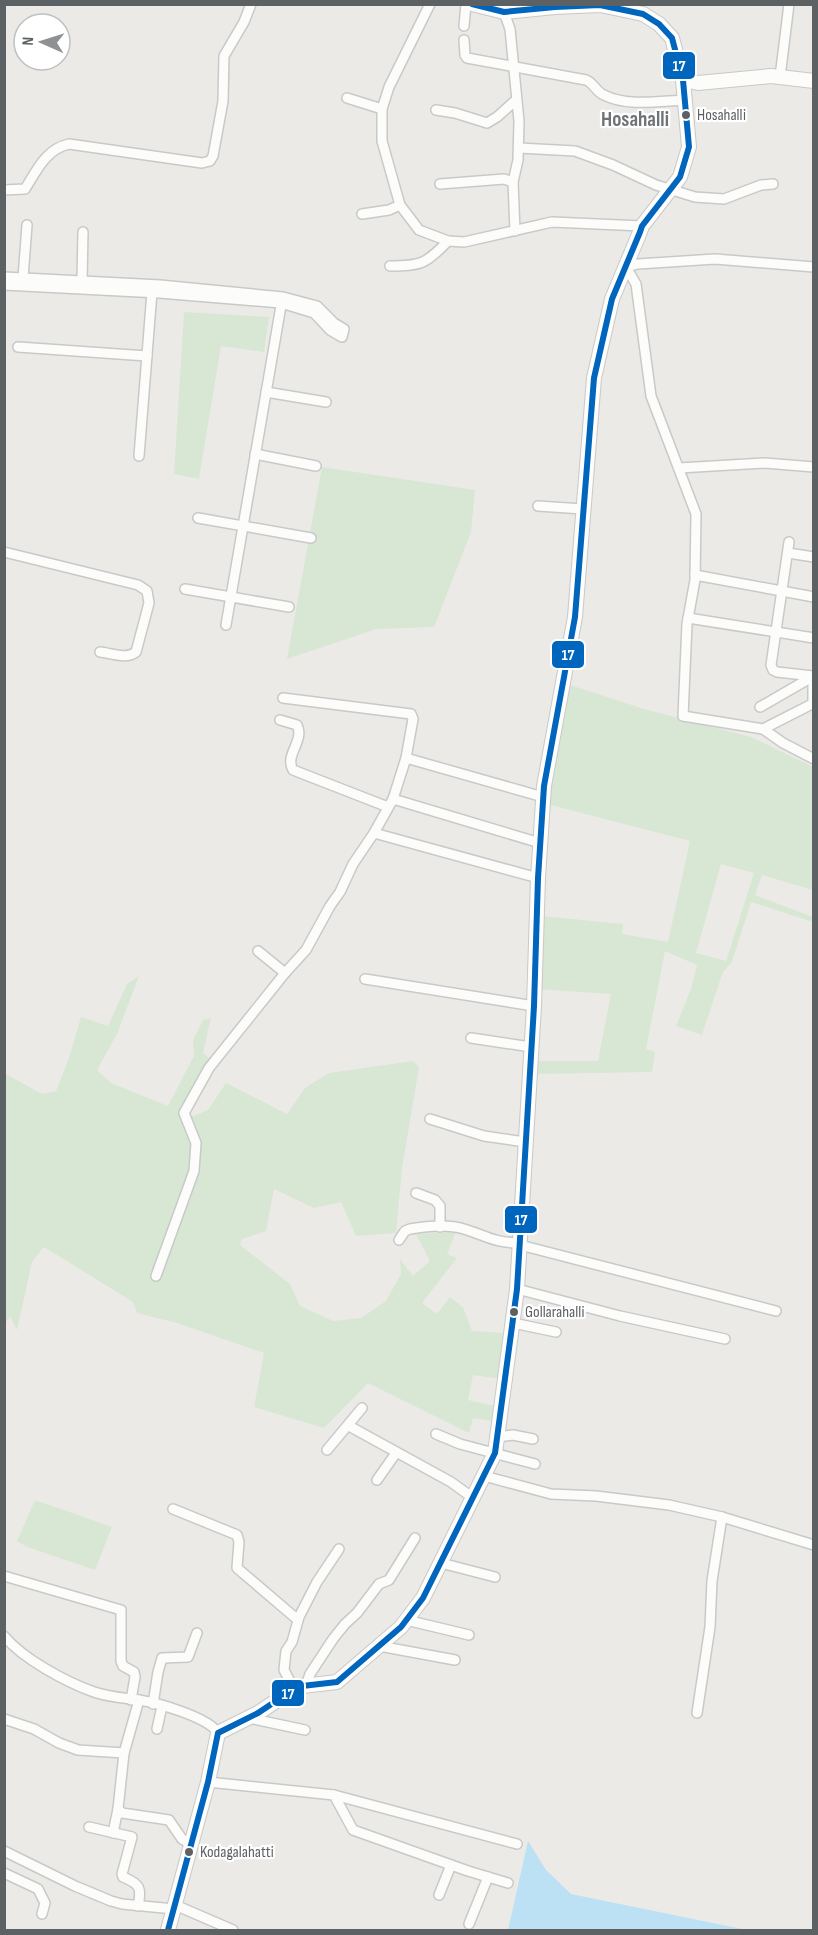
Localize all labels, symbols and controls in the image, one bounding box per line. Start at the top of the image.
north arrow [12,12,72,72]
text: N [19,37,38,46]
line badge: 17 [662,51,696,80]
text: 17 [672,57,686,76]
place label: Hosahalli [697,106,746,125]
district label: Hosahalli [601,107,669,132]
marker: Hosahalli [680,109,692,121]
line badge: 17 [551,640,585,669]
text: 17 [561,646,575,665]
line badge: 17 [504,1205,538,1234]
text: 17 [514,1211,528,1230]
place label: Gollarahalli [525,1303,585,1322]
marker: Gollarahalli [508,1306,520,1318]
line badge: 17 [271,1679,305,1707]
text: 17 [281,1685,295,1704]
place label: Kodagalahatti [200,1843,274,1862]
marker: Kodagalahatti [183,1846,195,1858]

